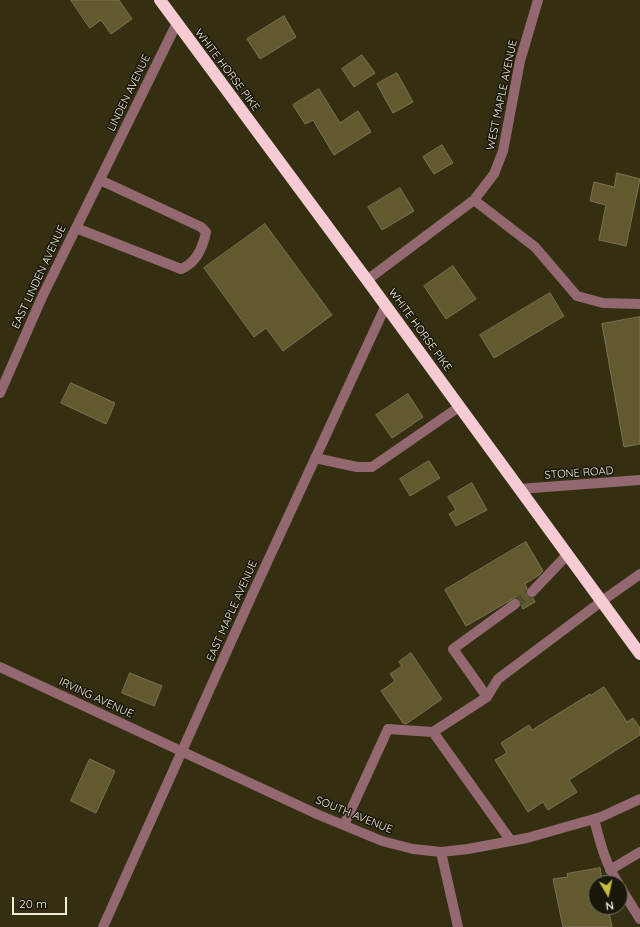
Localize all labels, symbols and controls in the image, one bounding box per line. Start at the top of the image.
street label: WHITE HORSE PIKE [192,26,262,114]
street label: WEST MAPLE AVENUE [484,39,520,151]
street label: LINDEN AVENUE [105,53,153,133]
street label: EAST LINDEN AVENUE [9,223,69,331]
street label: WHITE HORSE PIKE [385,286,455,374]
street label: STONE ROAD [544,464,614,482]
street label: EAST MAPLE AVENUE [204,559,260,663]
street label: IRVING AVENUE [57,675,135,721]
street label: SOUTH AVENUE [314,794,394,836]
north arrow [588,875,628,915]
scale bar [14,889,69,915]
text: 20 m [19,896,47,911]
text: N [605,898,615,913]

